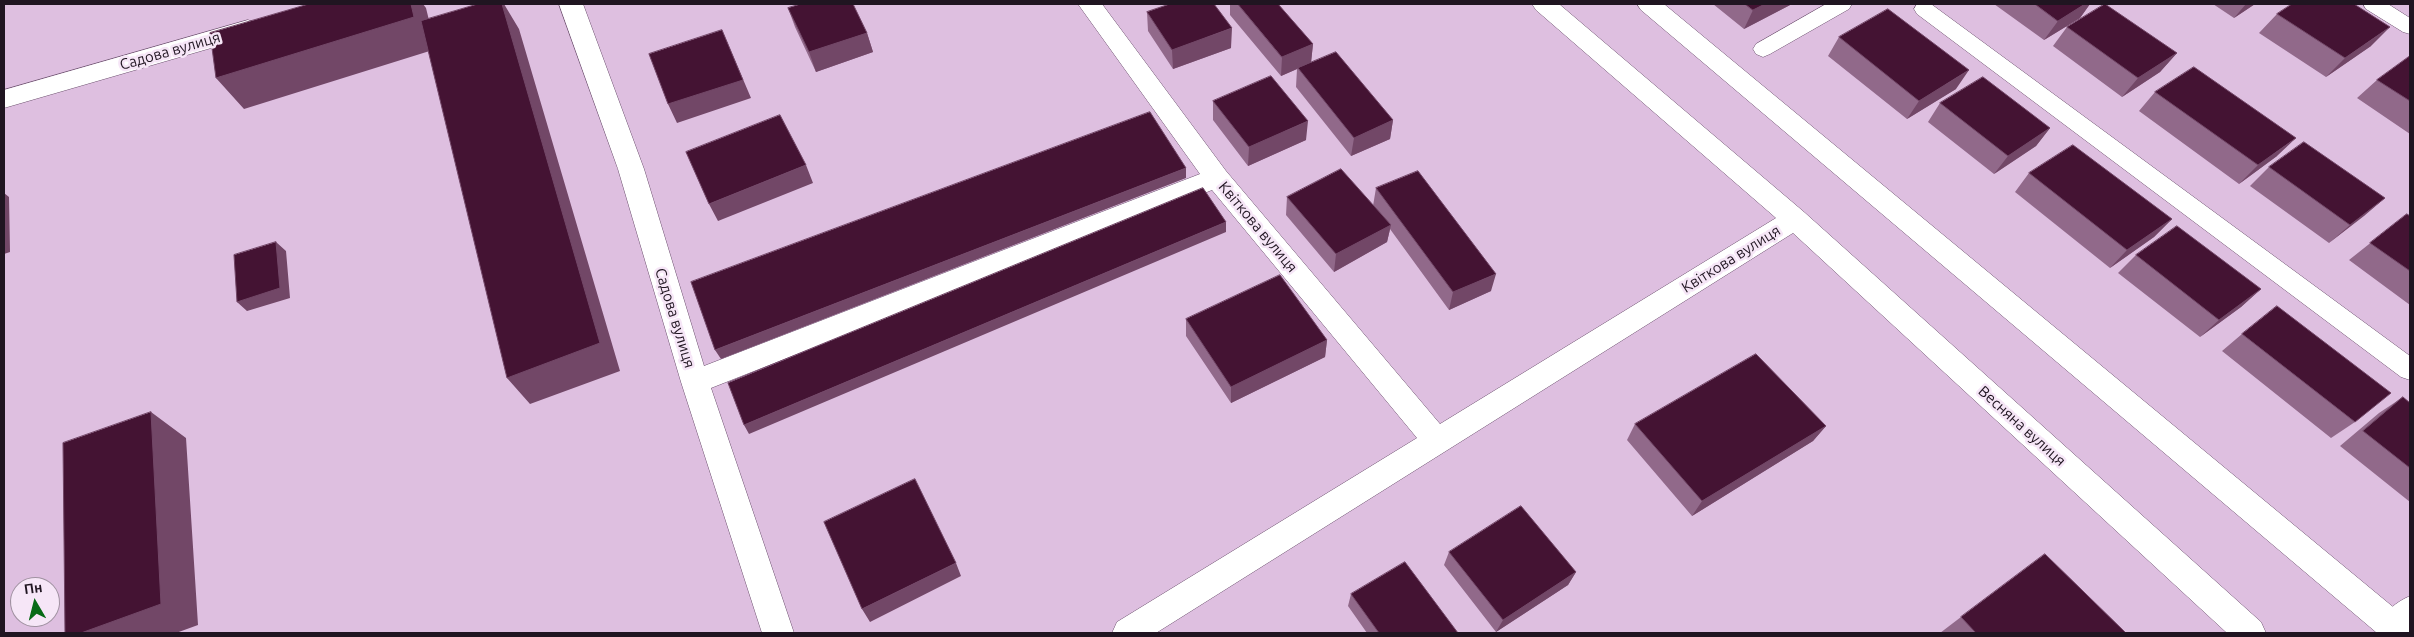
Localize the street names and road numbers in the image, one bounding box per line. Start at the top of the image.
street label: Садова вулиця [118,28,222,74]
street label: Квіткова вулиця [1215,178,1301,276]
street label: Квіткова вулиця [1678,221,1784,297]
street label: Садова вулиця [651,266,699,370]
street label: Весняна вулиця [1975,382,2069,470]

